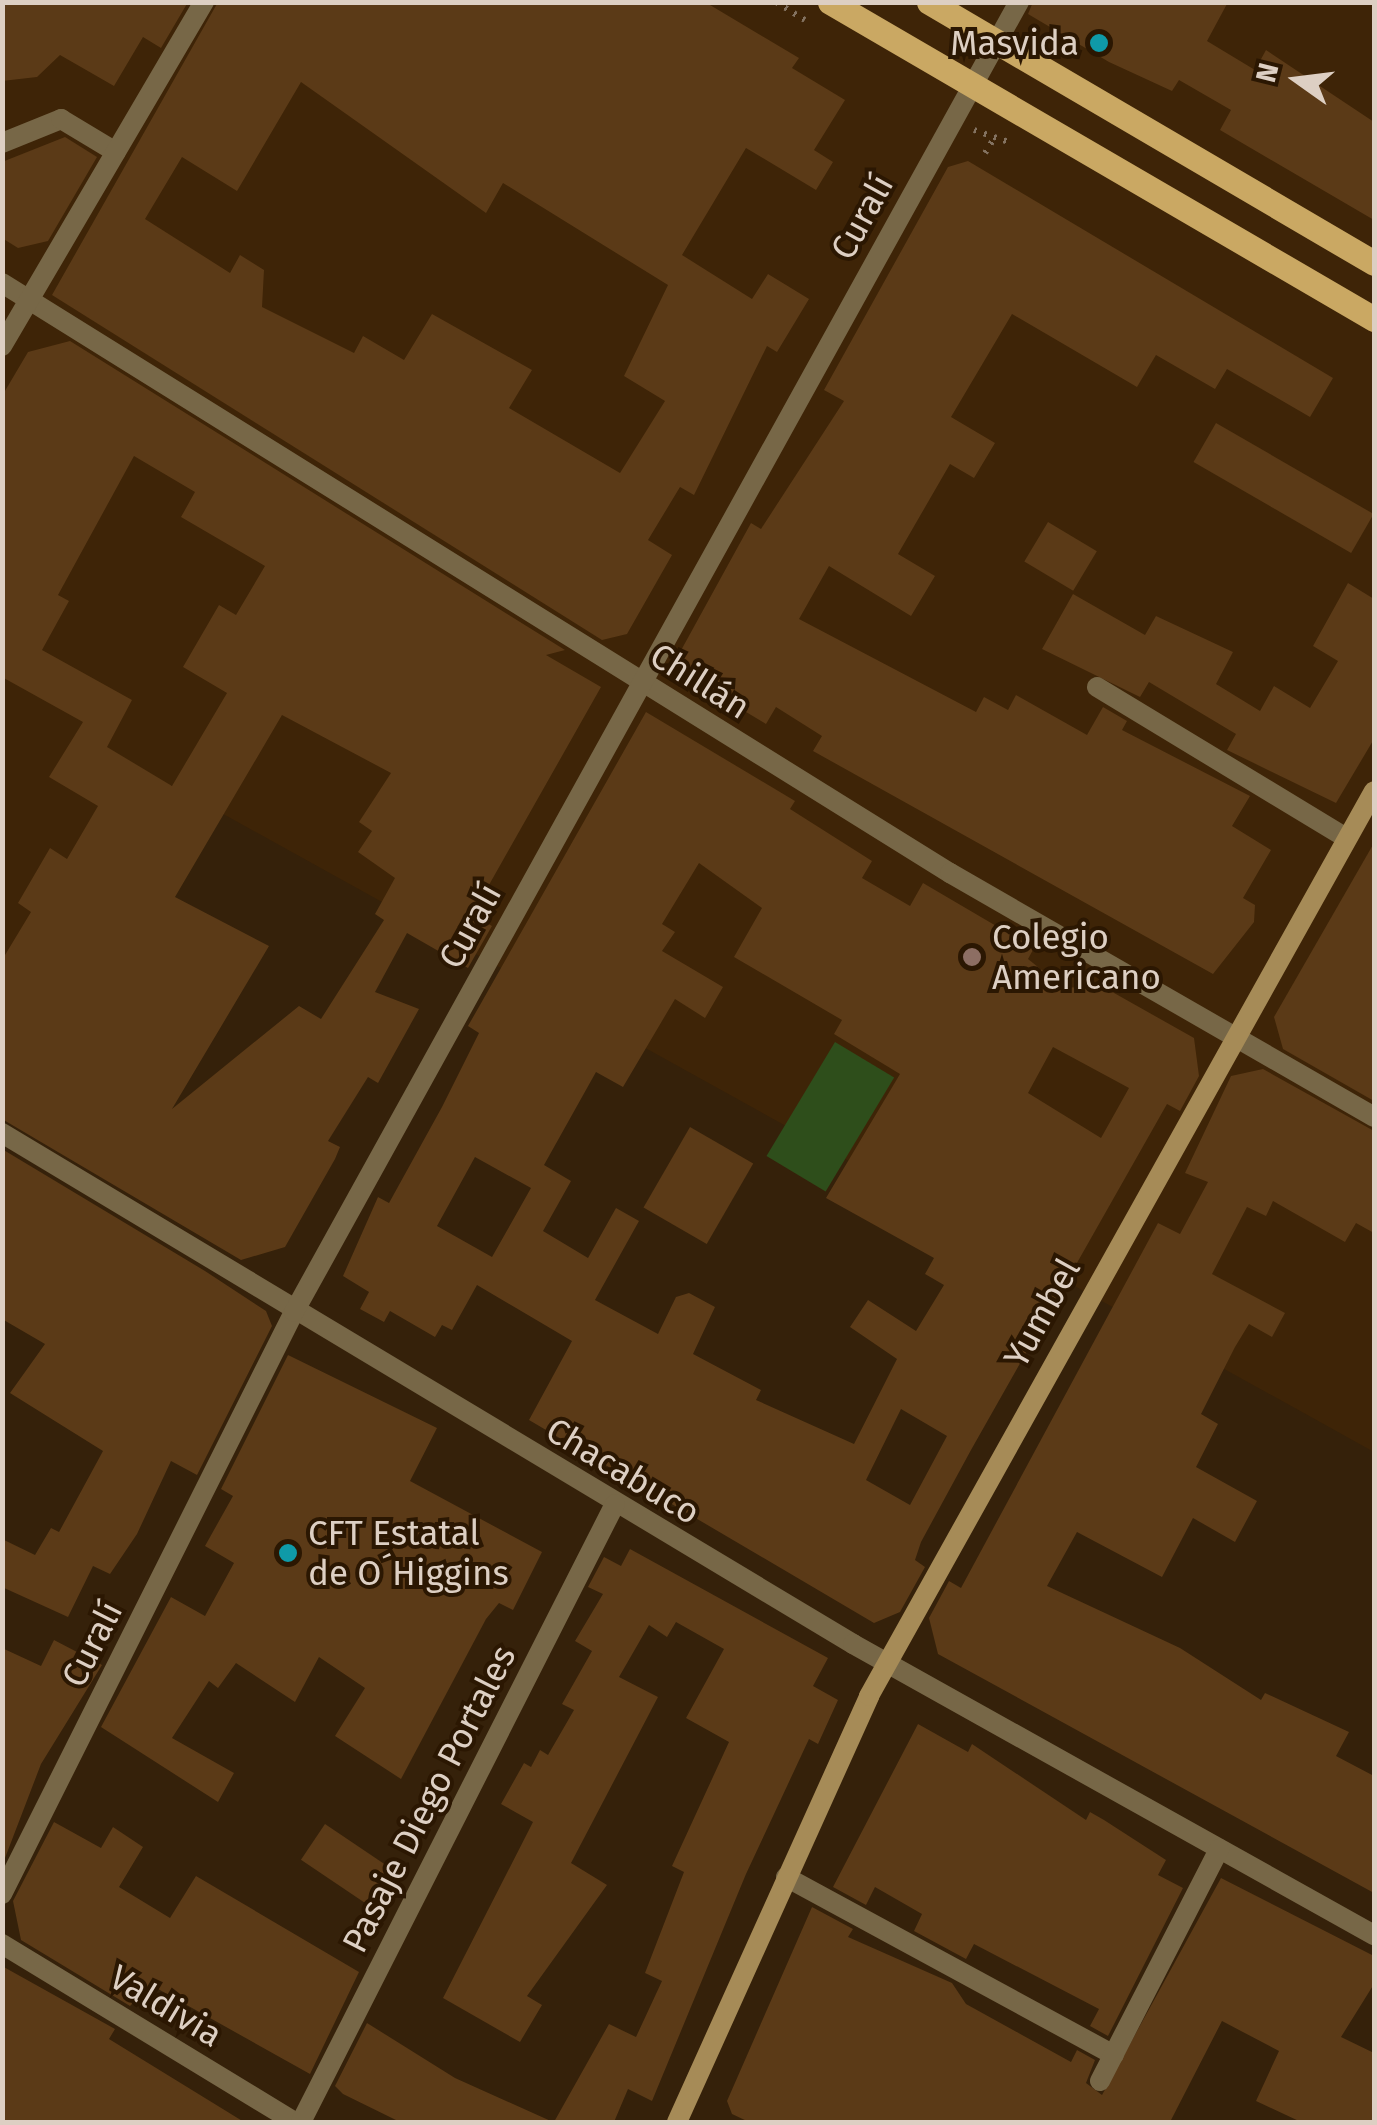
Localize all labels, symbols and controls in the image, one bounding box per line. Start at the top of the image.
place label: Masvida [950,22,1079,64]
north arrow [1247,30,1347,130]
marker: Masvida [1088,32,1110,54]
text: N [1249,60,1286,86]
street label: Curalí [822,167,902,267]
street label: Chillán [642,634,758,728]
street label: Curalí [430,876,510,976]
place label: Colegio Americano [992,916,1161,998]
marker: Colegio Americano [961,946,983,968]
street label: Yumbel [995,1251,1089,1375]
street label: Chacabuco [539,1409,707,1533]
place label: CFT Estatal de O´Higgins [308,1512,509,1594]
marker: CFT Estatal de O´Higgins [277,1542,299,1564]
street label: Curalí [53,1594,131,1694]
street label: Pasaje Diego Portales [333,1639,525,1959]
street label: Valdivia [102,1956,230,2056]

